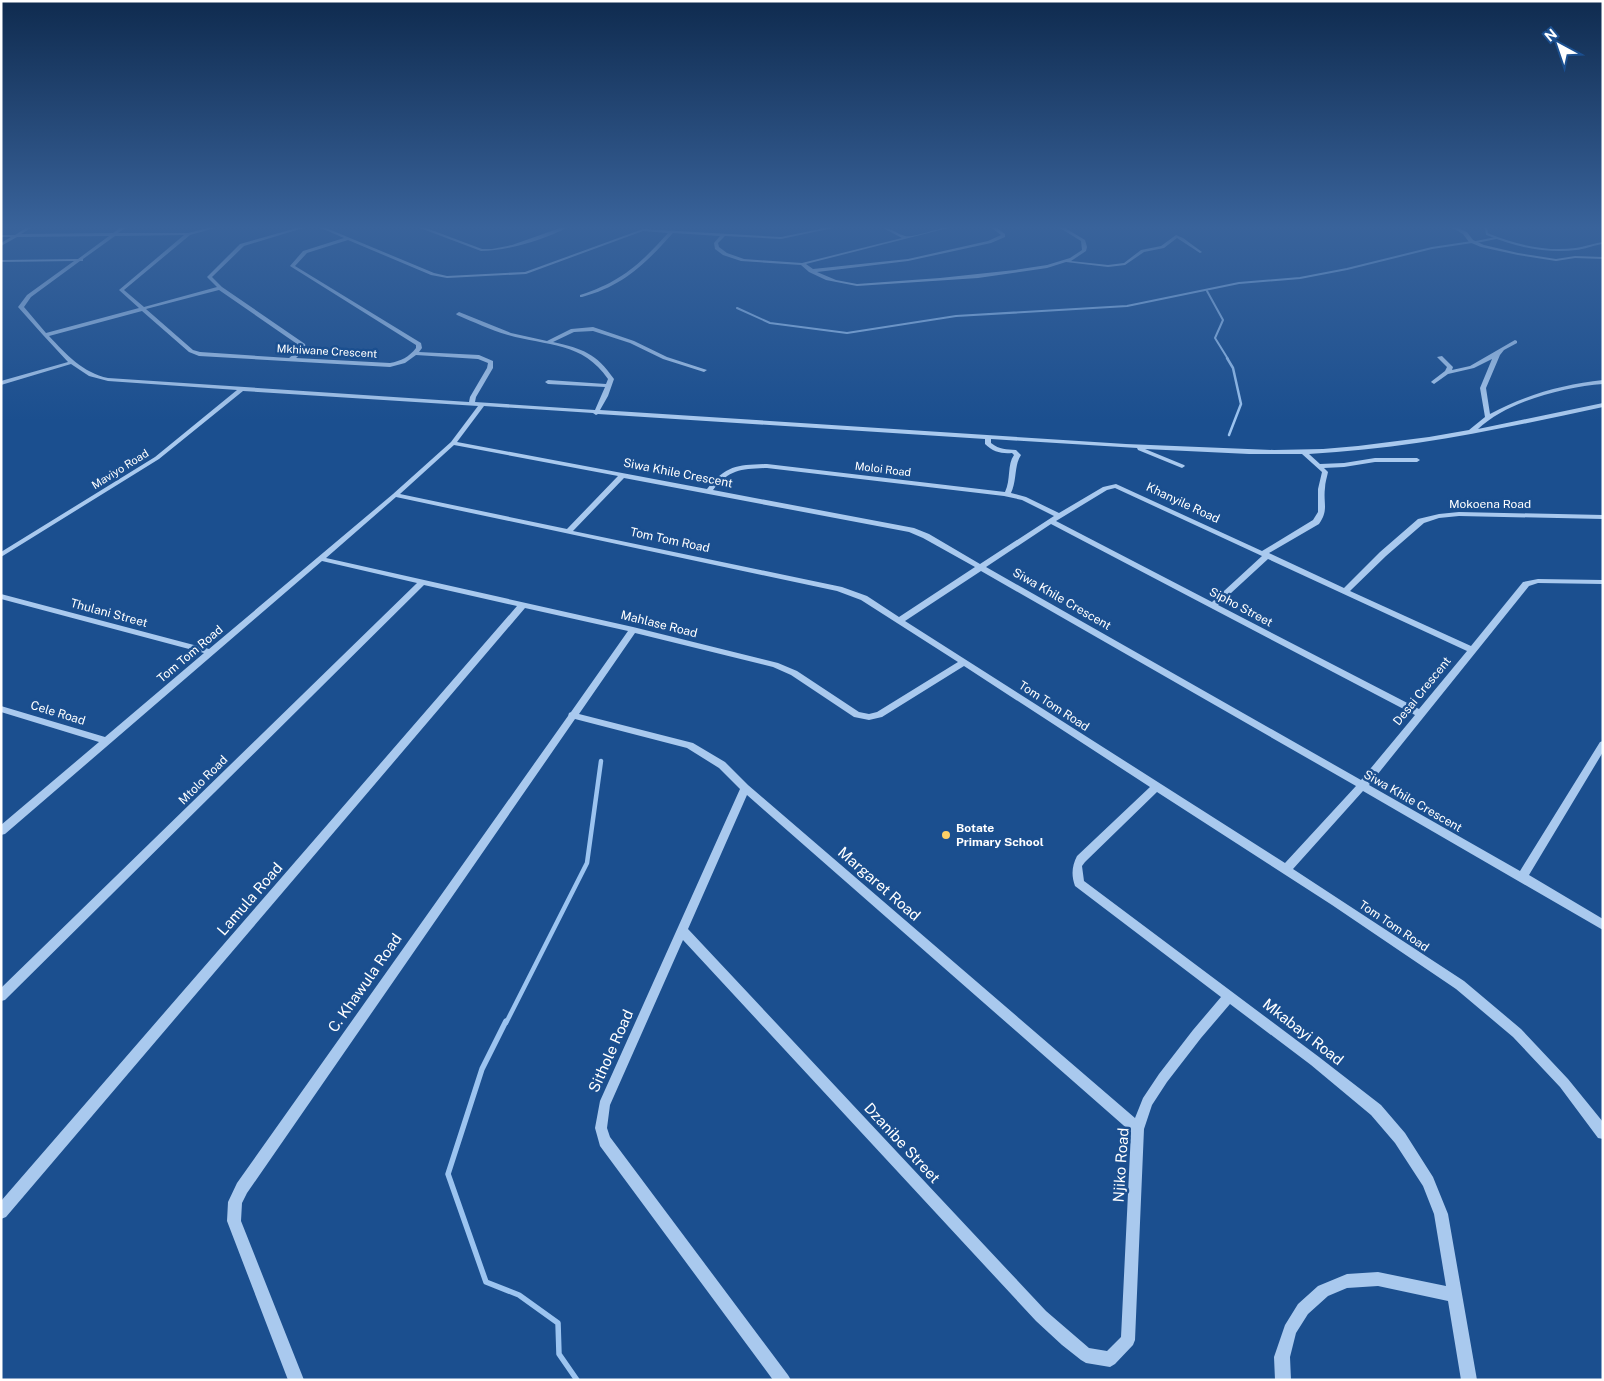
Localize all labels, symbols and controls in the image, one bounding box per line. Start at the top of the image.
north arrow [1534,20,1584,70]
text: N [1541,25,1560,45]
street label: Mkhiwane Crescent [276,342,378,360]
street label: Maviyo Road [89,447,151,491]
street label: Siwa Khile Crescent [622,456,734,491]
street label: Moloi Road [854,460,912,478]
street label: Khanyile Road [1144,480,1222,526]
street label: Mokoena Road [1449,497,1531,511]
street label: Tom Tom Road [629,525,711,555]
street label: Siwa Khile Crescent [1010,565,1114,633]
street label: Sipho Street [1207,584,1275,630]
street label: Thulani Street [69,596,149,630]
street label: Mahlase Road [619,608,699,640]
street label: Tom Tom Road [154,623,226,685]
street label: Desai Crescent [1390,654,1454,728]
street label: Tom Tom Road [1016,678,1092,734]
street label: Cele Road [29,698,87,728]
street label: Mtolo Road [176,753,230,807]
street label: Siwa Khile Crescent [1361,767,1465,835]
place label: Botate Primary School [956,821,1044,849]
marker: Botate Primary School [940,829,952,841]
street label: Margaret Road [835,843,924,924]
street label: Lamula Road [214,859,286,938]
street label: Tom Tom Road [1356,898,1432,954]
street label: C. Khawula Road [324,930,405,1035]
street label: Mkabayi Road [1260,995,1347,1068]
street label: Sithole Road [585,1007,636,1095]
street label: Dzanibe Street [861,1099,944,1186]
street label: Njiko Road [1109,1127,1132,1203]

